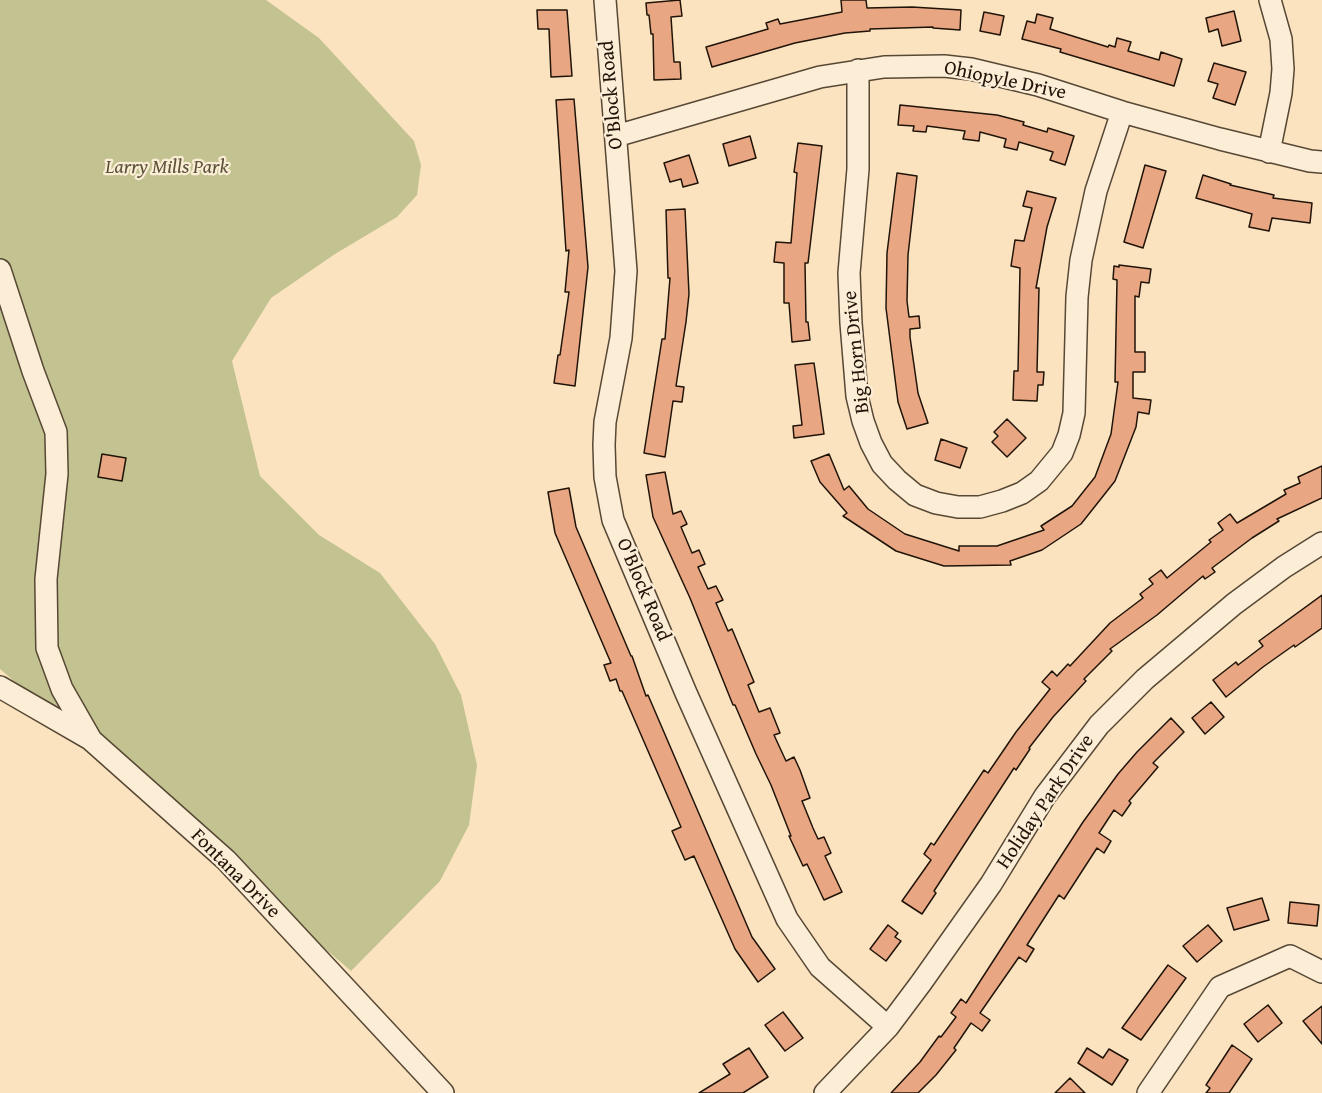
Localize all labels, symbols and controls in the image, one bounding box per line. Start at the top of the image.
street label: O'Block Road [595,39,629,151]
street label: Ohiopyle Drive [942,56,1068,106]
park label: Larry Mills Park [105,156,229,180]
street label: Big Horn Drive [839,289,875,415]
street label: O'Block Road [611,535,675,645]
street label: Holiday Park Drive [992,730,1100,874]
street label: Fontana Drive [185,824,285,924]

